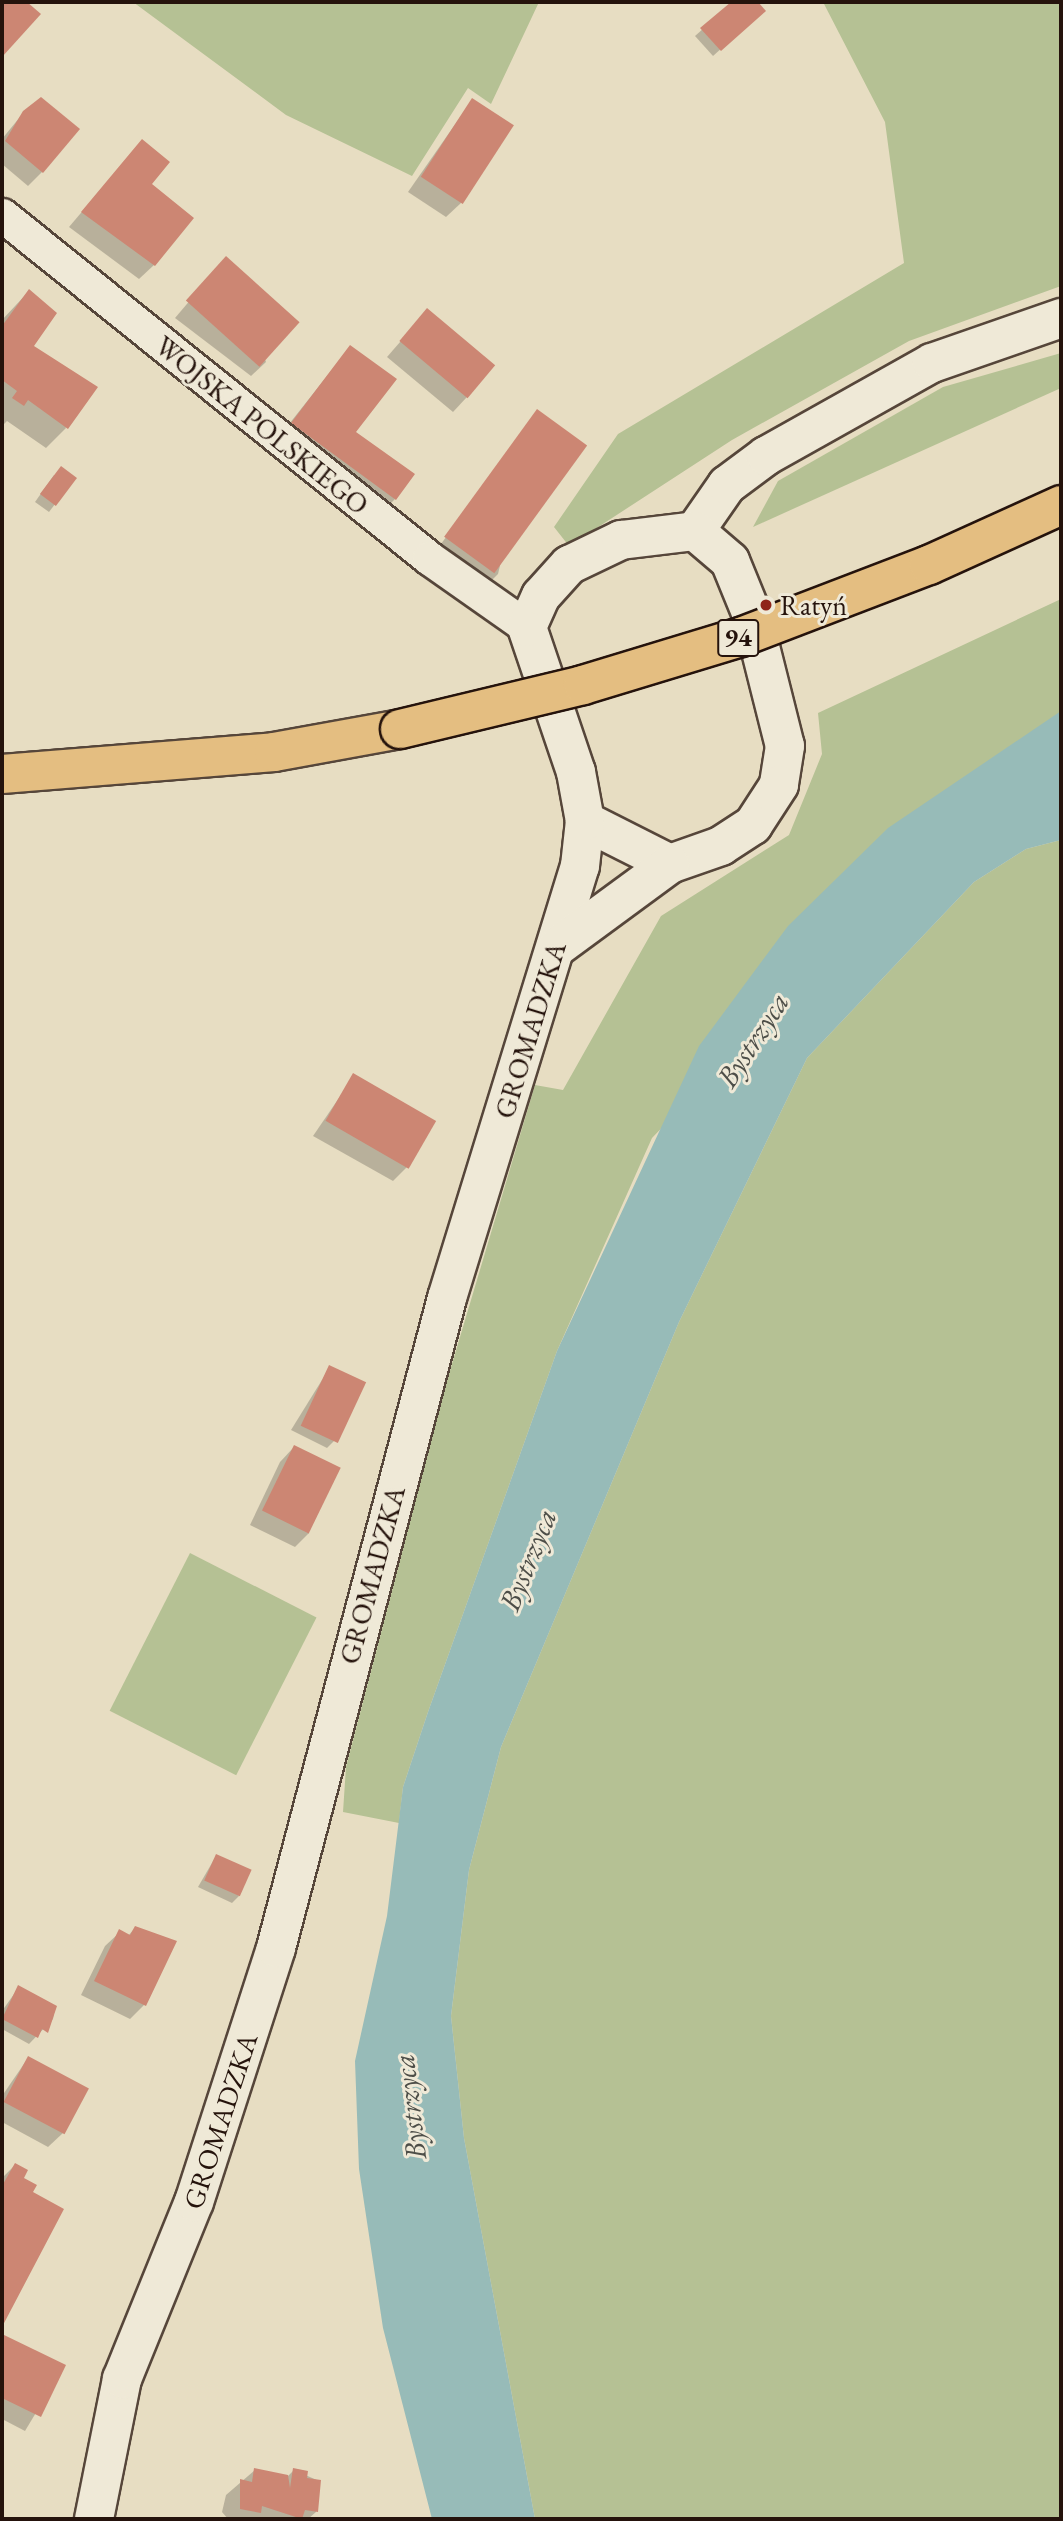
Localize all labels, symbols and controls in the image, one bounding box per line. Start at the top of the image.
street label: WOJSKA POLSKIEGO [148,329,376,521]
place label: Ratyń [780,588,847,622]
marker: Ratyń [758,597,774,613]
road number: 94 [717,616,759,660]
street label: GROMADZKA [487,938,573,1122]
water label: Bystrzyca [709,986,797,1094]
street label: GROMADZKA [332,1482,412,1668]
water label: Bystrzyca [491,1504,565,1616]
street label: GROMADZKA [176,2029,264,2213]
water label: Bystrzyca [386,2052,434,2162]

